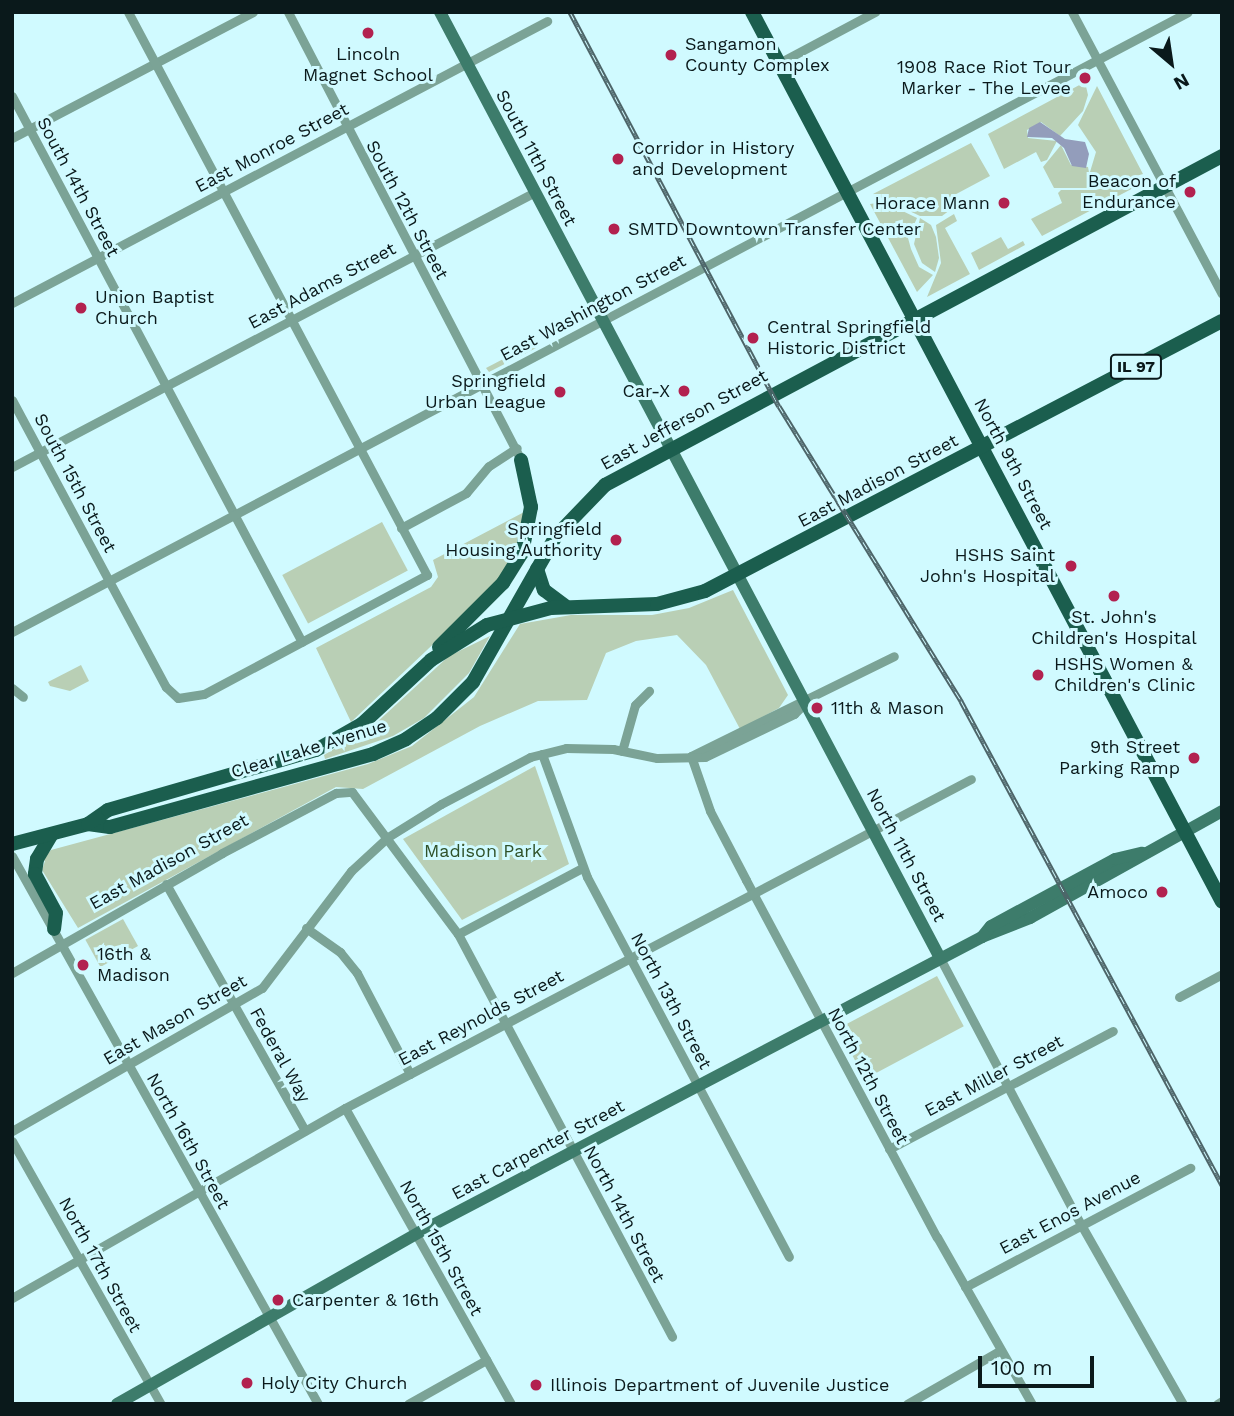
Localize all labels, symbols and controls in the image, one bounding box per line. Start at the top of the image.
marker: Lincoln Magnet School [360,25,376,41]
north arrow [1136,28,1206,98]
place label: Sangamon County Complex [685,34,830,76]
place label: Lincoln Magnet School [303,44,433,86]
marker: Sangamon County Complex [663,47,679,63]
place label: 1908 Race Riot Tour Marker - The Levee [897,57,1071,100]
text: N [1170,68,1193,95]
marker: 1908 Race Riot Tour Marker - The Levee [1077,70,1093,86]
street label: South 11th Street [491,86,581,230]
street label: East Monroe Street [192,98,352,198]
street label: South 14th Street [32,113,124,261]
street label: South 12th Street [361,137,453,283]
place label: Corridor in History and Development [632,138,795,180]
marker: Corridor in History and Development [610,151,626,167]
place label: Beacon of Endurance [1082,171,1176,214]
marker: Beacon of Endurance [1182,184,1198,200]
place label: Horace Mann [875,192,990,214]
marker: Horace Mann [996,195,1012,211]
place label: SMTD Downtown Transfer Center [628,218,922,240]
marker: SMTD Downtown Transfer Center [606,221,622,237]
street label: East Adams Street [244,238,400,334]
street label: East Washington Street [496,250,690,366]
place label: Union Baptist Church [95,287,214,330]
marker: Union Baptist Church [73,300,89,316]
place label: Central Springfield Historic District [767,317,932,360]
marker: Central Springfield Historic District [745,330,761,346]
road number: IL 97 [1110,354,1162,380]
street label: East Jefferson Street [596,365,772,475]
place label: Springfield Urban League [425,371,546,414]
place label: Car-X [622,380,670,402]
marker: Car-X [676,383,692,399]
marker: Springfield Urban League [552,384,568,400]
street label: North 9th Street [969,395,1057,533]
street label: South 15th Street [29,410,121,556]
street label: East Madison Street [794,430,962,532]
place label: Springfield Housing Authority [445,519,602,562]
marker: Springfield Housing Authority [608,532,624,548]
place label: HSHS Saint John's Hospital [920,545,1055,588]
marker: HSHS Saint John's Hospital [1061,556,1081,576]
marker: St. John's Children's Hospital [1106,588,1122,604]
place label: St. John's Children's Hospital [1031,607,1197,650]
place label: HSHS Women & Children's Clinic [1054,654,1195,696]
marker: HSHS Women & Children's Clinic [1028,665,1048,685]
place label: 11th & Mason [831,697,944,719]
marker: 11th & Mason [809,700,825,716]
street label: Clear Lake Avenue [228,715,390,783]
place label: 9th Street Parking Ramp [1059,737,1180,780]
marker: 9th Street Parking Ramp [1186,750,1202,766]
street label: North 11th Street [862,784,950,926]
street label: East Madison Street [86,809,252,915]
park label: Madison Park [424,840,542,862]
place label: Amoco [1087,881,1148,903]
marker: Amoco [1154,884,1170,900]
street label: North 13th Street [626,929,716,1073]
place label: 16th & Madison [97,944,170,986]
marker: 16th & Madison [75,957,91,973]
street label: East Reynolds Street [395,965,567,1071]
street label: East Mason Street [99,970,251,1070]
street label: Federal Way [245,1003,315,1107]
street label: North 12th Street [823,1004,913,1148]
street label: East Miller Street [921,1030,1067,1122]
street label: North 16th Street [142,1069,234,1213]
street label: East Carpenter Street [448,1095,628,1205]
street label: North 14th Street [579,1142,669,1286]
street label: East Enos Avenue [995,1166,1145,1260]
street label: North 15th Street [395,1176,487,1320]
street label: North 17th Street [54,1193,146,1337]
place label: Carpenter & 16th [292,1289,440,1311]
marker: Carpenter & 16th [270,1292,286,1308]
scale bar [982,1342,1098,1386]
text: 100 m [991,1355,1053,1380]
place label: Holy City Church [261,1372,408,1394]
place label: Illinois Department of Juvenile Justice [550,1374,891,1396]
marker: Holy City Church [239,1375,255,1391]
marker: Illinois Department of Juvenile Justice [528,1377,544,1393]

